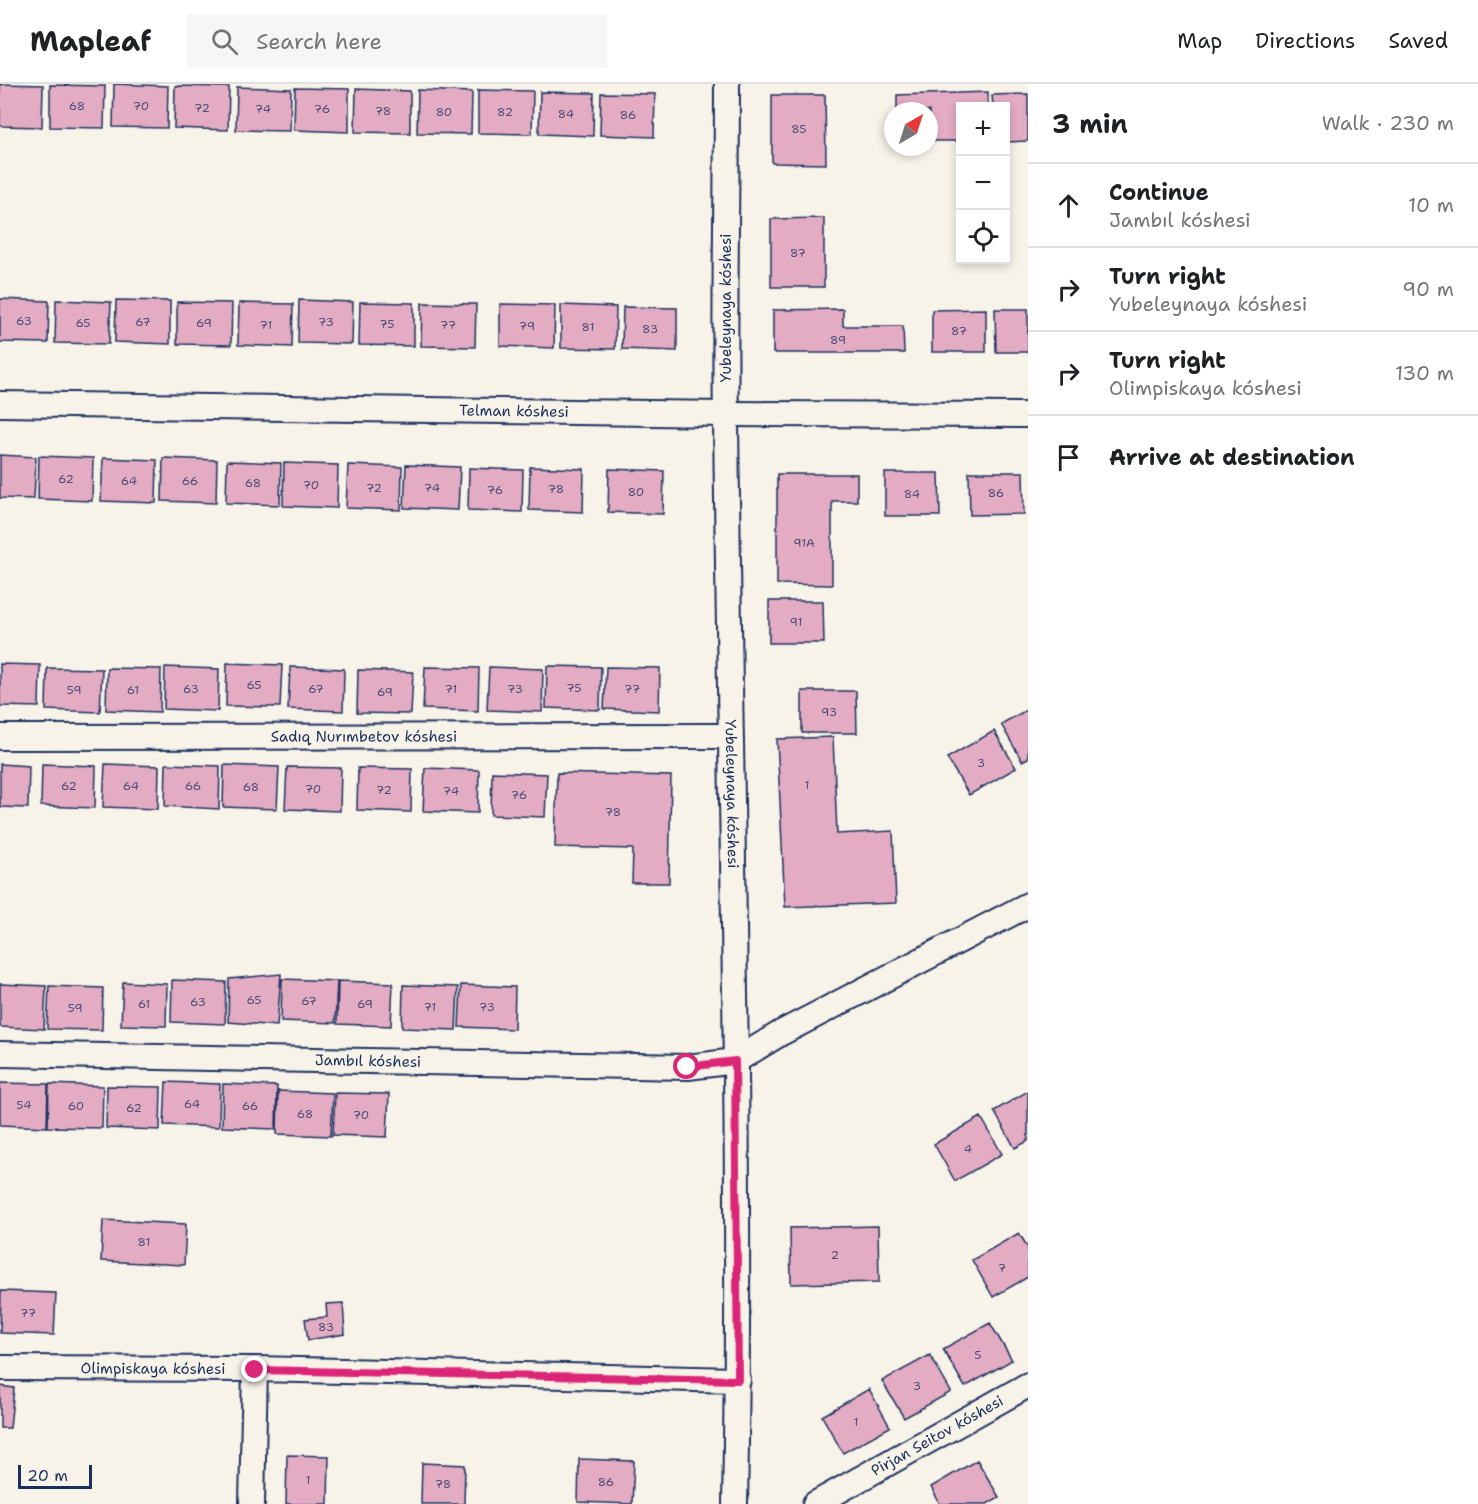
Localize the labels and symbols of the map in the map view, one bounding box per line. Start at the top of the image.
house number: 68 [69,98,85,114]
house number: 70 [133,98,149,114]
house number: 72 [194,100,210,116]
house number: 74 [255,101,271,117]
house number: 76 [314,101,330,117]
north arrow [884,102,938,156]
house number: 78 [375,103,391,119]
house number: 80 [436,104,452,120]
house number: 82 [497,104,513,120]
house number: 84 [558,106,574,122]
house number: 86 [620,107,636,123]
house number: 85 [791,121,807,137]
street label: Yubeleynaya kóshesi [716,234,736,382]
house number: 87 [790,245,806,261]
house number: 63 [16,313,32,329]
house number: 67 [135,314,151,330]
house number: 73 [318,314,334,330]
house number: 65 [75,315,91,331]
house number: 69 [196,315,212,331]
house number: 75 [379,316,395,332]
house number: 71 [260,317,272,333]
house number: 77 [440,317,456,333]
house number: 79 [519,318,535,334]
house number: 81 [582,319,594,335]
house number: 83 [642,321,658,337]
house number: 87 [951,323,967,339]
house number: 89 [830,332,846,348]
street label: Telman kóshesi [459,400,569,422]
house number: 62 [58,471,74,487]
house number: 64 [121,473,137,489]
house number: 66 [182,473,198,489]
house number: 68 [245,475,261,491]
house number: 70 [303,477,319,493]
house number: 72 [366,480,382,496]
house number: 74 [424,480,440,496]
house number: 78 [548,481,564,497]
house number: 76 [487,482,503,498]
house number: 80 [628,484,644,500]
house number: 86 [988,485,1004,501]
house number: 84 [904,486,920,502]
house number: 91A [793,535,815,551]
house number: 91 [789,614,803,630]
house number: 65 [246,677,262,693]
house number: 75 [566,680,582,696]
house number: 63 [183,681,199,697]
house number: 67 [308,681,324,697]
house number: 71 [445,681,457,697]
house number: 73 [507,681,523,697]
house number: 77 [624,681,640,697]
house number: 59 [66,682,82,698]
house number: 61 [127,682,139,698]
house number: 69 [377,684,393,700]
house number: 93 [821,704,837,720]
street label: Yubeleynaya kóshesi [721,719,743,869]
street label: Sadıq Nurımbetov kóshesi [271,726,457,747]
house number: 3 [977,755,985,771]
house number: 1 [804,777,810,793]
house number: 62 [61,778,77,794]
house number: 64 [123,778,139,794]
house number: 66 [185,778,201,794]
house number: 68 [243,779,259,795]
house number: 70 [305,781,321,797]
house number: 72 [376,782,392,798]
house number: 74 [443,783,459,799]
house number: 76 [511,787,527,803]
house number: 78 [605,804,621,820]
house number: 65 [246,992,262,1008]
house number: 67 [301,993,317,1009]
house number: 63 [190,994,206,1010]
house number: 61 [138,996,150,1012]
house number: 69 [357,996,373,1012]
house number: 71 [424,999,436,1015]
house number: 73 [479,999,495,1015]
house number: 59 [67,1000,83,1016]
street label: Jambıl kóshesi [315,1050,421,1072]
route start [673,1053,699,1079]
house number: 64 [184,1096,200,1112]
house number: 54 [16,1097,32,1113]
house number: 60 [68,1098,84,1114]
house number: 66 [242,1098,258,1114]
house number: 62 [126,1100,142,1116]
house number: 68 [297,1106,313,1122]
house number: 70 [353,1107,369,1123]
house number: 4 [964,1141,972,1157]
house number: 81 [138,1234,150,1250]
house number: 2 [831,1247,839,1263]
house number: 7 [998,1260,1006,1276]
house number: 77 [20,1305,36,1321]
house number: 83 [318,1319,334,1335]
house number: 5 [974,1347,982,1363]
route end [241,1356,267,1382]
street label: Olimpiskaya kóshesi [81,1358,225,1379]
house number: 3 [913,1378,921,1394]
street label: Pirjan Seitov kóshesi [867,1391,1007,1481]
house number: 1 [853,1414,859,1430]
scale bar [18,1462,92,1490]
house number: 1 [305,1472,311,1488]
house number: 86 [598,1474,614,1490]
house number: 78 [435,1476,451,1492]

